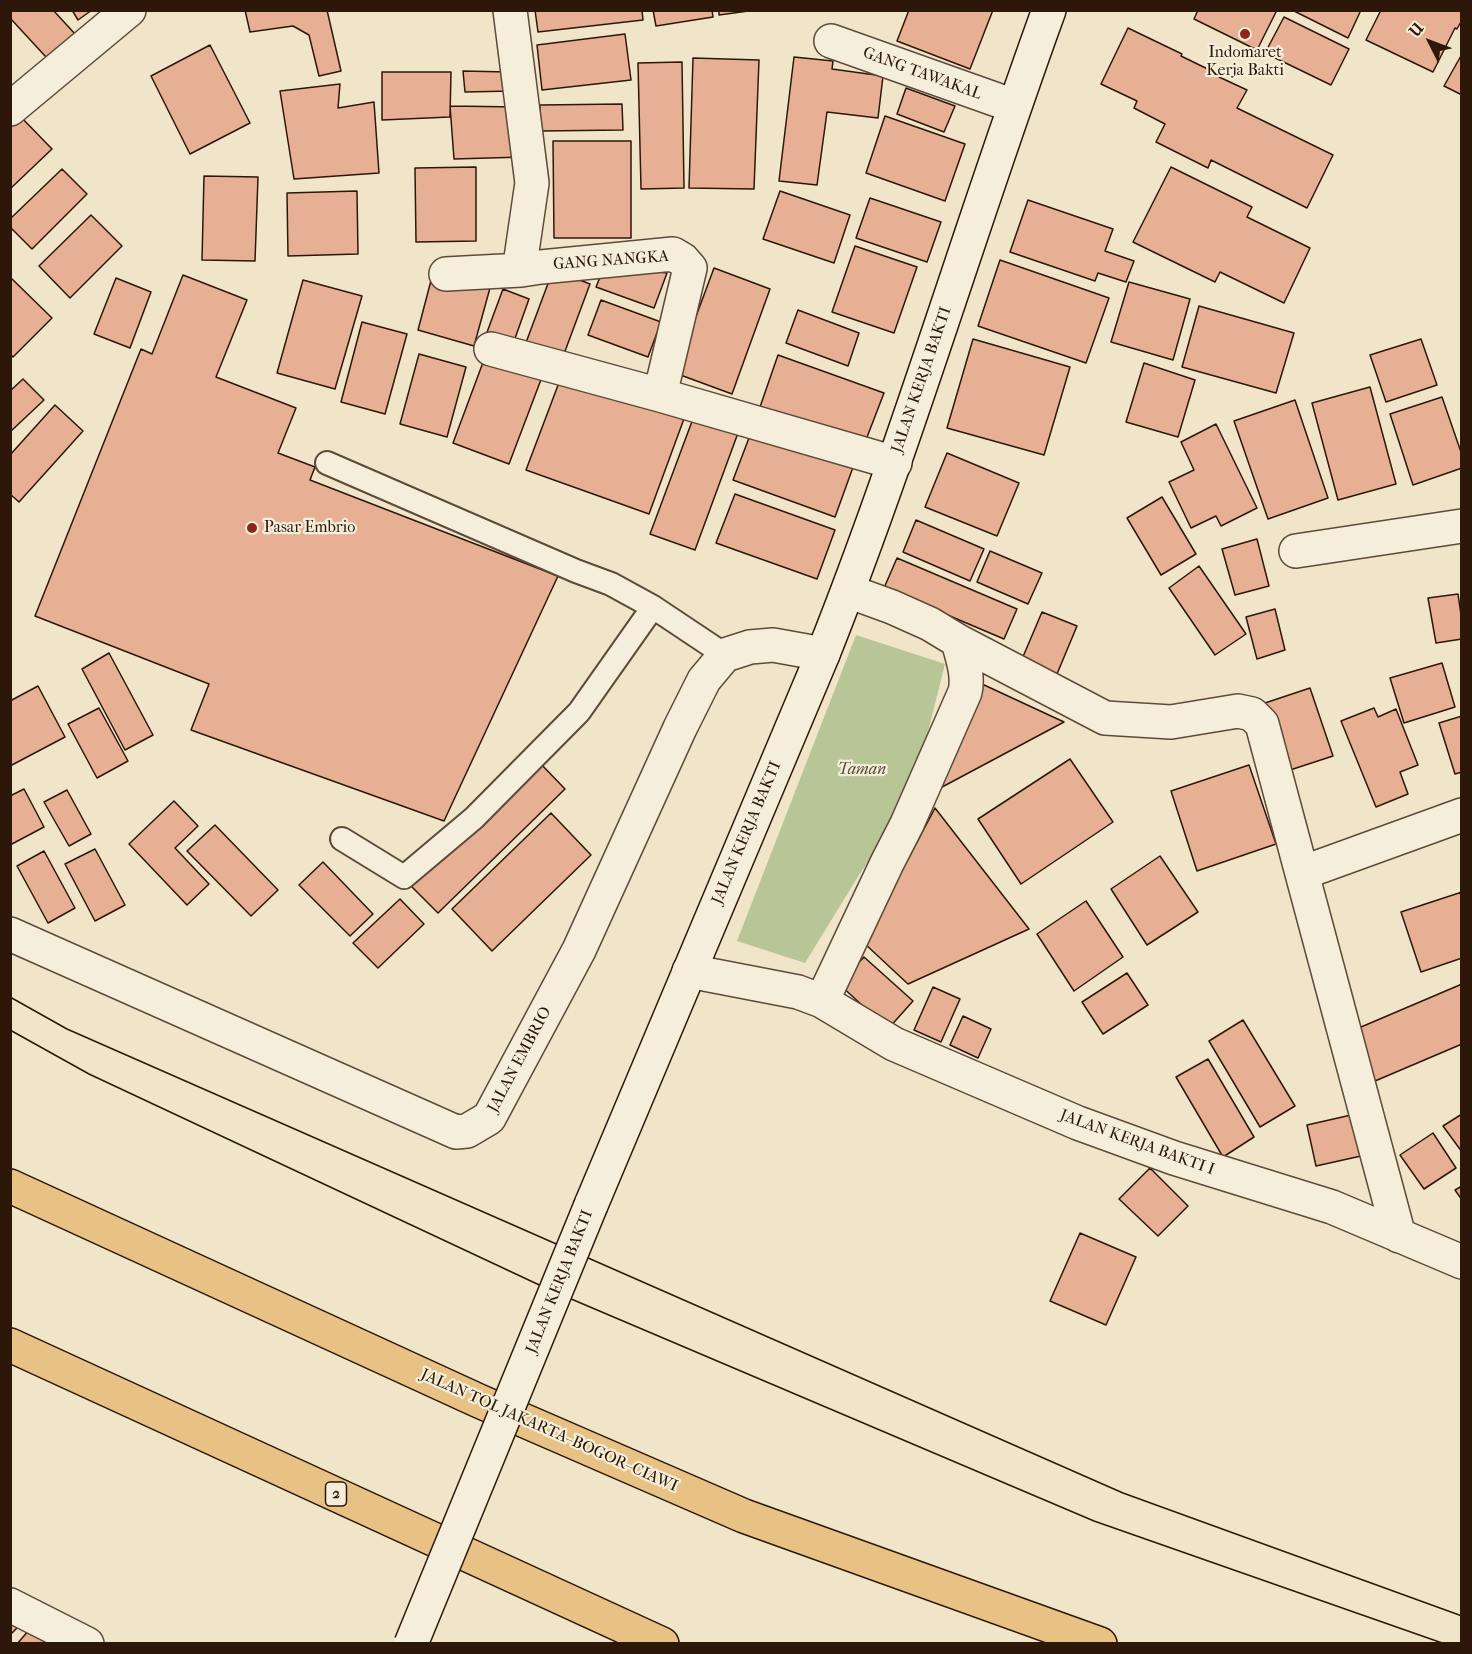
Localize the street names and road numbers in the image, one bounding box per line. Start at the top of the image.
street label: GANG TAWAKAL [860,44,984,104]
street label: GANG NANGKA [552,247,670,275]
street label: JALAN KERJA BAKTI [888,304,956,456]
street label: JALAN KERJA BAKTI [708,759,786,907]
street label: JALAN EMBRIO [484,1004,556,1116]
street label: JALAN KERJA BAKTI I [1057,1106,1217,1180]
street label: JALAN KERJA BAKTI [522,1207,598,1357]
street label: JALAN TOL JAKARTA–BOGOR–CIAWI [418,1365,680,1497]
road number: 2 [326,1482,346,1506]

